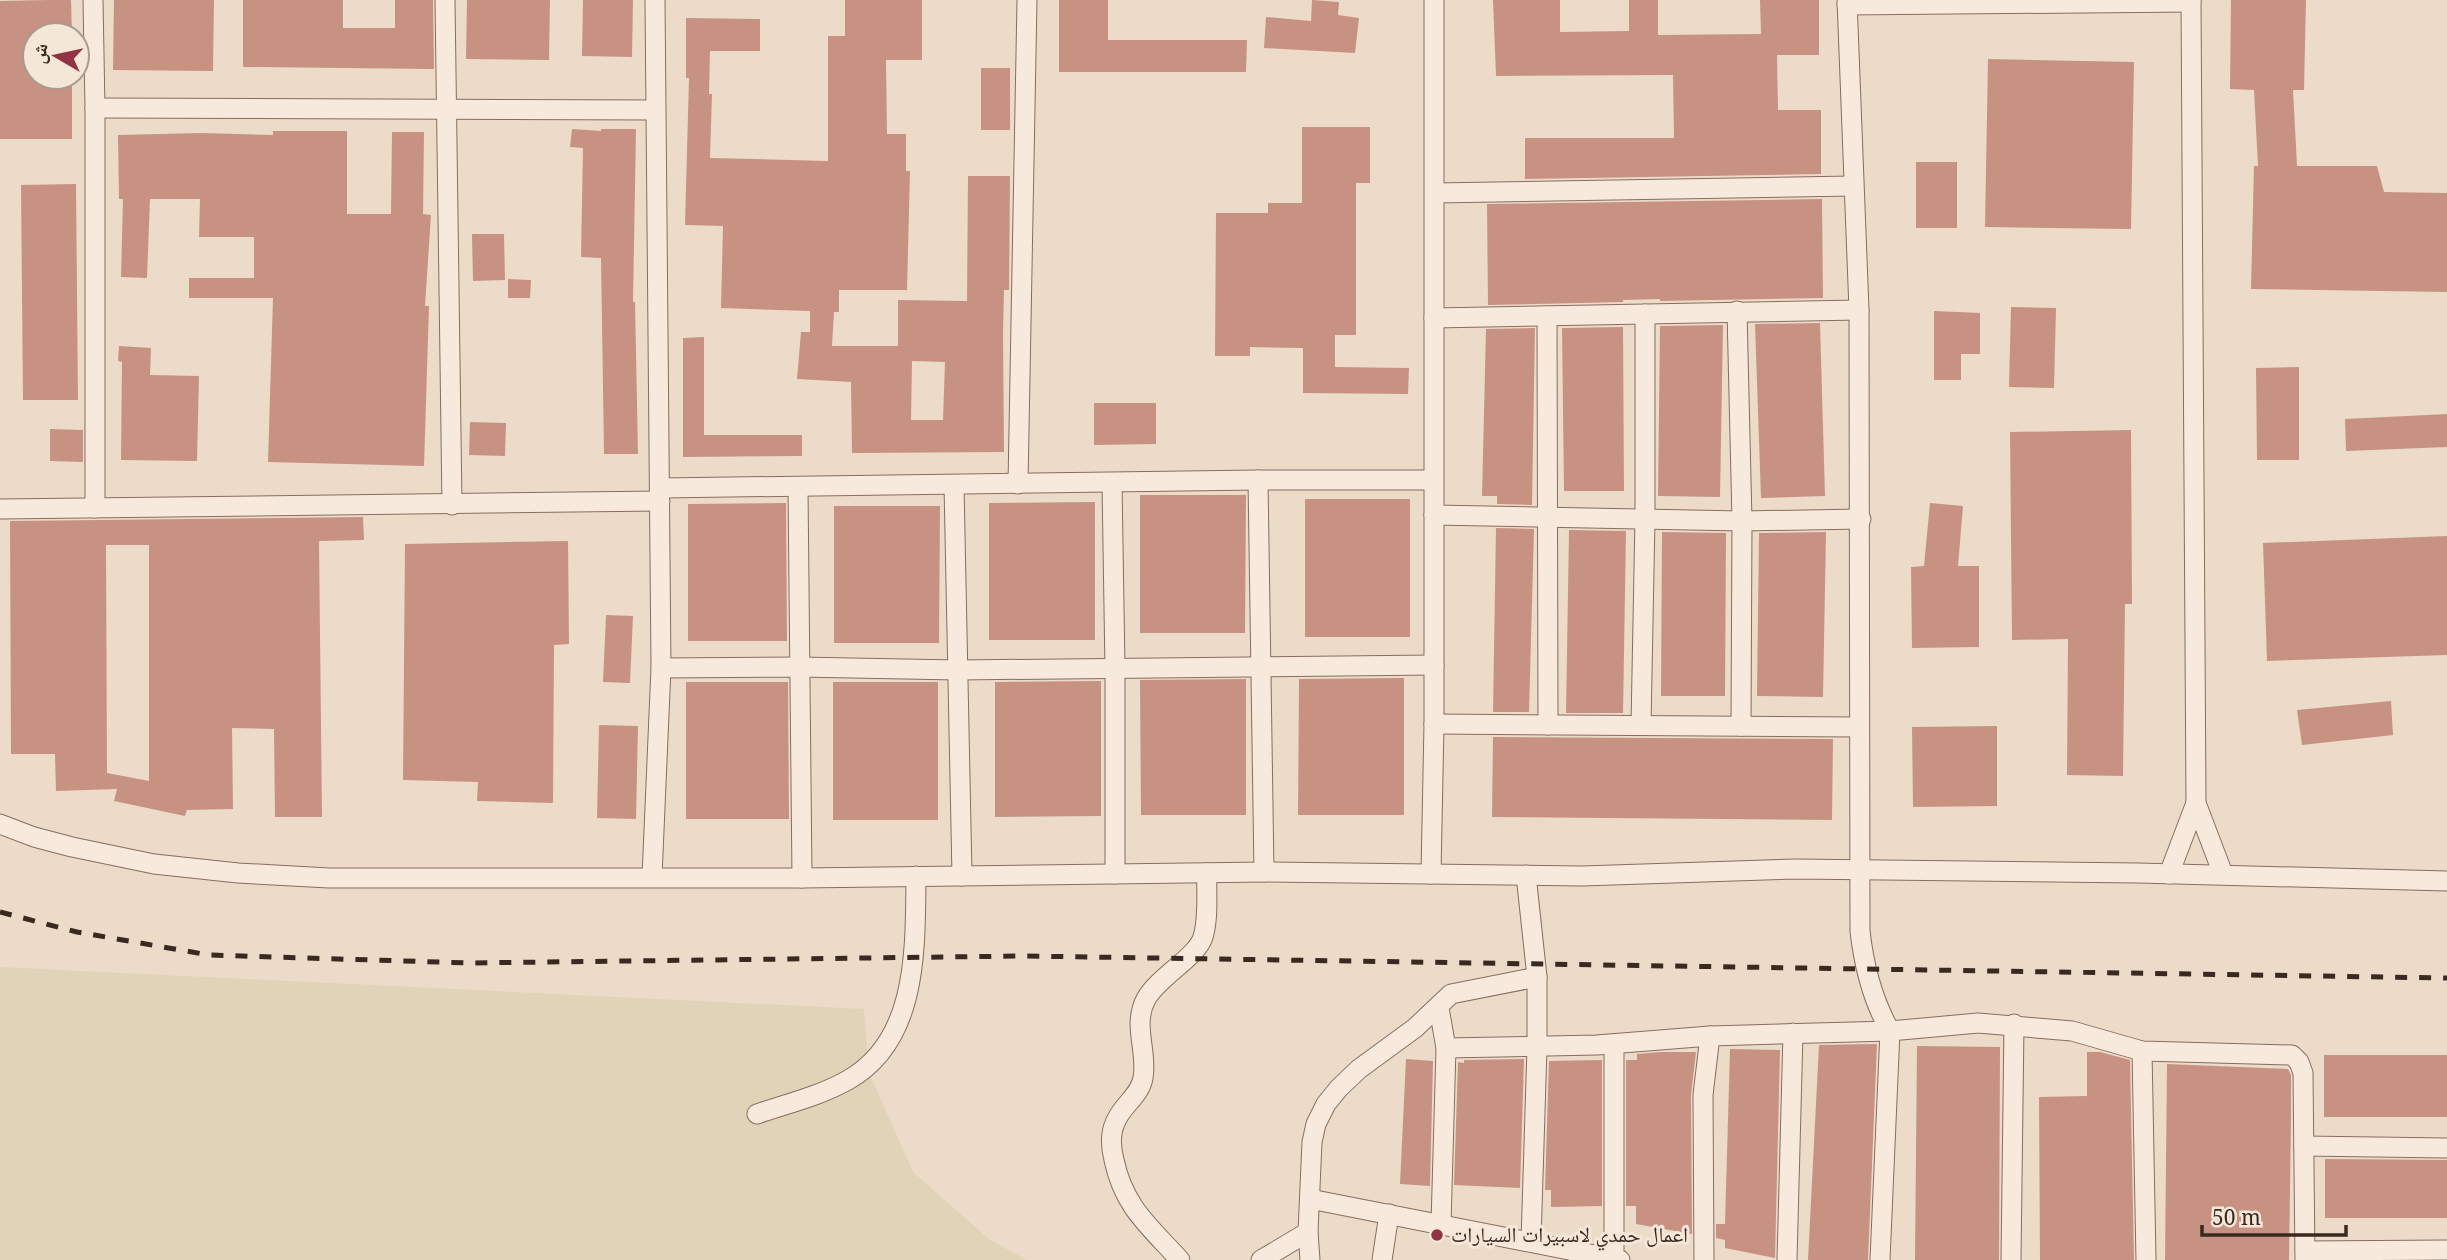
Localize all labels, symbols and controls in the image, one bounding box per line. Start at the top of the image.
north arrow [21,21,91,91]
text: ش [25,41,54,65]
scale bar [2202,1194,2346,1238]
text: 50 m [2212,1203,2261,1231]
place label: اعمال حمدي لاسبيرات السيارات [1451,1220,1688,1251]
marker: اعمال حمدي لاسبيرات السيارات [1429,1227,1445,1243]

